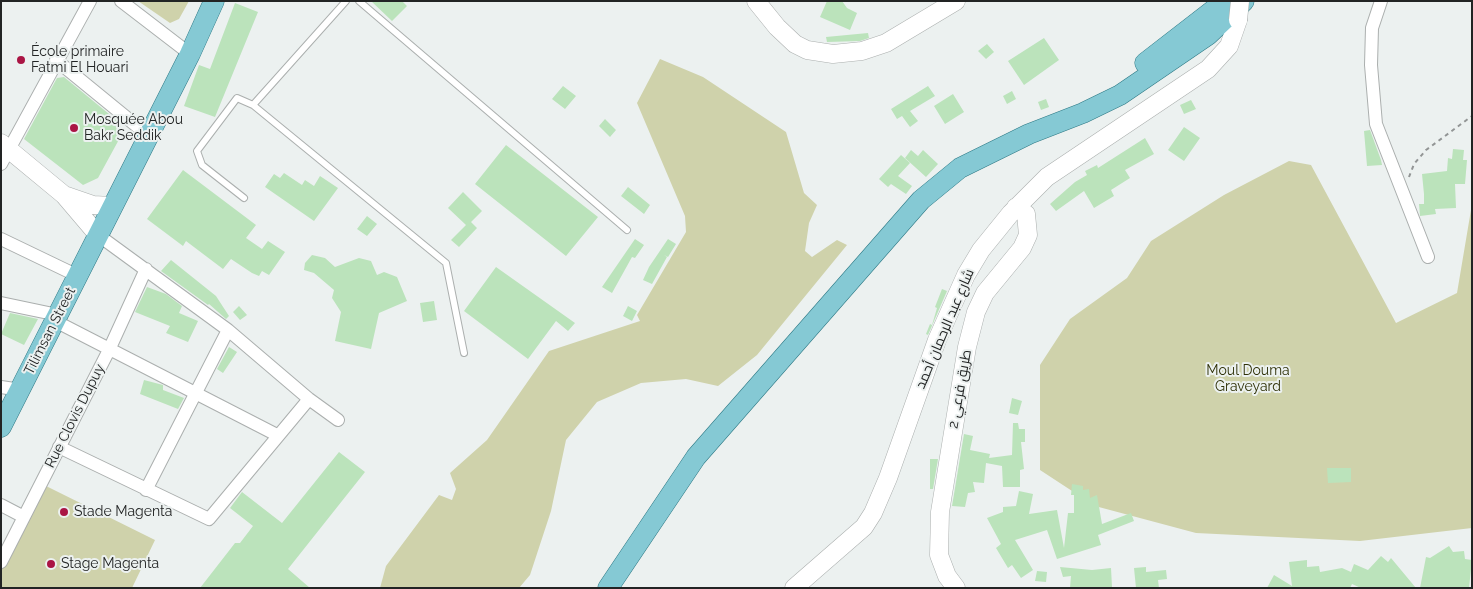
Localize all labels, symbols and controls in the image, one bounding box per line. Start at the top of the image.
place label: École primaire Fatmi El Houari [31,44,128,76]
marker: École primaire Fatmi El Houari [15,54,27,66]
place label: Mosquée Abou Bakr Seddik [84,112,183,144]
marker: Mosquée Abou Bakr Seddik [68,122,80,134]
street label: شارع عبد الرحمان أحمد [912,266,978,392]
street label: Tilimsan Street [21,284,79,378]
street label: طريق فرعي 2 [945,348,975,430]
street label: Rue Clovis Dupuy [42,361,108,471]
park label: Moul Douma Graveyard [1206,363,1290,396]
place label: Stade Magenta [74,504,172,520]
marker: Stade Magenta [58,506,70,518]
place label: Stage Magenta [61,556,159,572]
marker: Stage Magenta [45,558,57,570]

